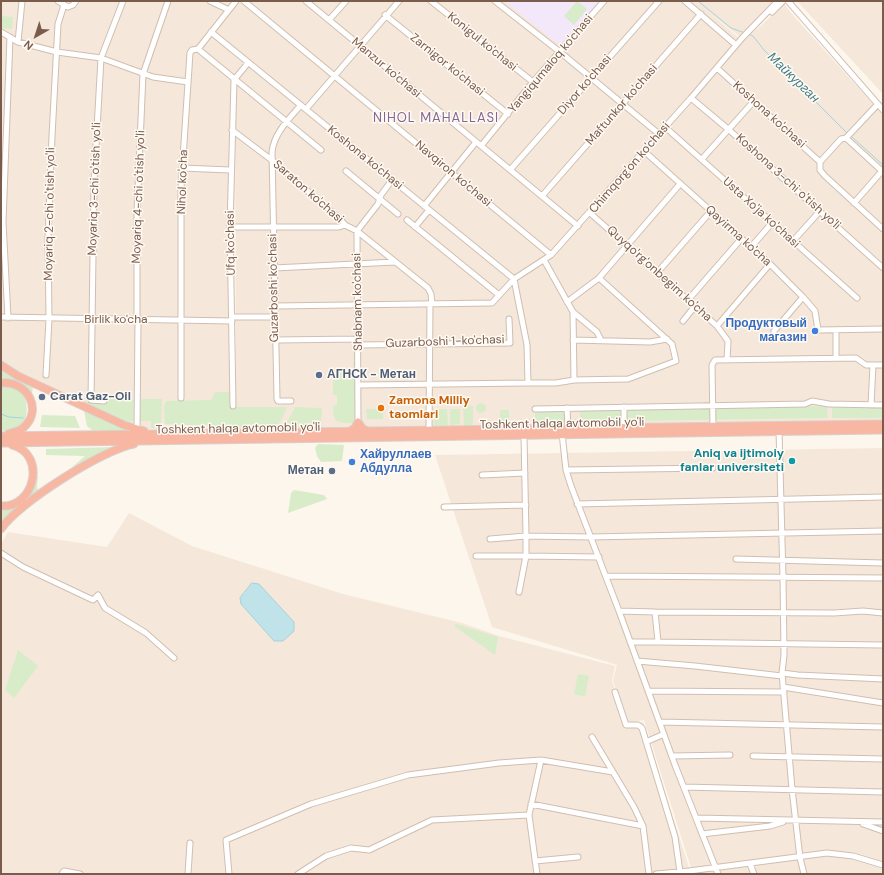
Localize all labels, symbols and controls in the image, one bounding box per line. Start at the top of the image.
street label: Konigul ko'chasi [444,9,520,75]
street label: Yangiqumaloq ko'chasi [506,12,596,116]
north arrow [16,16,56,56]
street label: Zarnigor ko'chasi [407,31,487,99]
street label: Manzur ko'chasi [348,35,424,101]
text: N [21,37,36,53]
water label: Майкурган [764,49,822,107]
street label: Diyor ko'chasi [555,52,615,118]
street label: Maftunkor ko'chasi [583,62,661,148]
street label: Koshona ko'chasi [730,78,808,152]
district label: NIHOL MAHALLASI [373,111,499,127]
street label: Chimqorg'on ko'chasi [586,119,674,217]
street label: Moyariq 3-chi o'tish yo'li [85,122,105,256]
street label: Koshona ko'chasi [324,123,406,193]
street label: Moyariq 4-chi o'tish yo'li [129,130,149,264]
street label: Koshona 3-chi o'tish yo'li [733,131,843,233]
street label: Navqiron ko'chasi [412,138,494,210]
street label: Moyariq 2-chi o'tish yo'li [42,147,58,281]
street label: Nihol ko'cha [175,149,191,215]
street label: Saraton ko'chasi [270,157,346,227]
street label: Usta Xo'ja ko'chasi [719,175,803,251]
street label: Qayirma ko'cha [702,203,774,269]
street label: Ufq ko'chasi [223,210,239,276]
street label: Quyqo'rg'onbegim ko'cha [604,223,714,325]
street label: Guzarboshi ko'chasi [266,233,282,343]
street label: Shabnam ko'chasi [350,253,366,351]
street label: Birlik ko'cha [84,313,148,327]
place label: Продуктовый магазин [725,317,807,345]
marker: Продуктовый магазин [810,326,820,336]
street label: Guzarboshi 1-ko'chasi [385,333,505,351]
place label: АГНСК - Метан [327,368,416,382]
marker: АГНСК - Метан [314,370,324,380]
place label: Carat Gaz-Oil [50,390,131,404]
marker: Carat Gaz-Oil [37,392,47,402]
place label: Zamona Milliy taomlari [389,394,470,422]
marker: Zamona Milliy taomlari [376,403,386,413]
street label: Toshkent halqa avtomobil yo'li [479,415,645,433]
street label: Toshkent halqa avtomobil yo'li [155,420,321,438]
place label: Aniq va ijtimoiy fanlar universiteti [680,447,784,475]
place label: Хайруллаев Абдулла [360,448,432,476]
marker: Aniq va ijtimoiy fanlar universiteti [787,456,797,466]
marker: Хайруллаев Абдулла [347,457,357,467]
place label: Метан [288,464,324,478]
marker: Метан [327,466,337,476]

